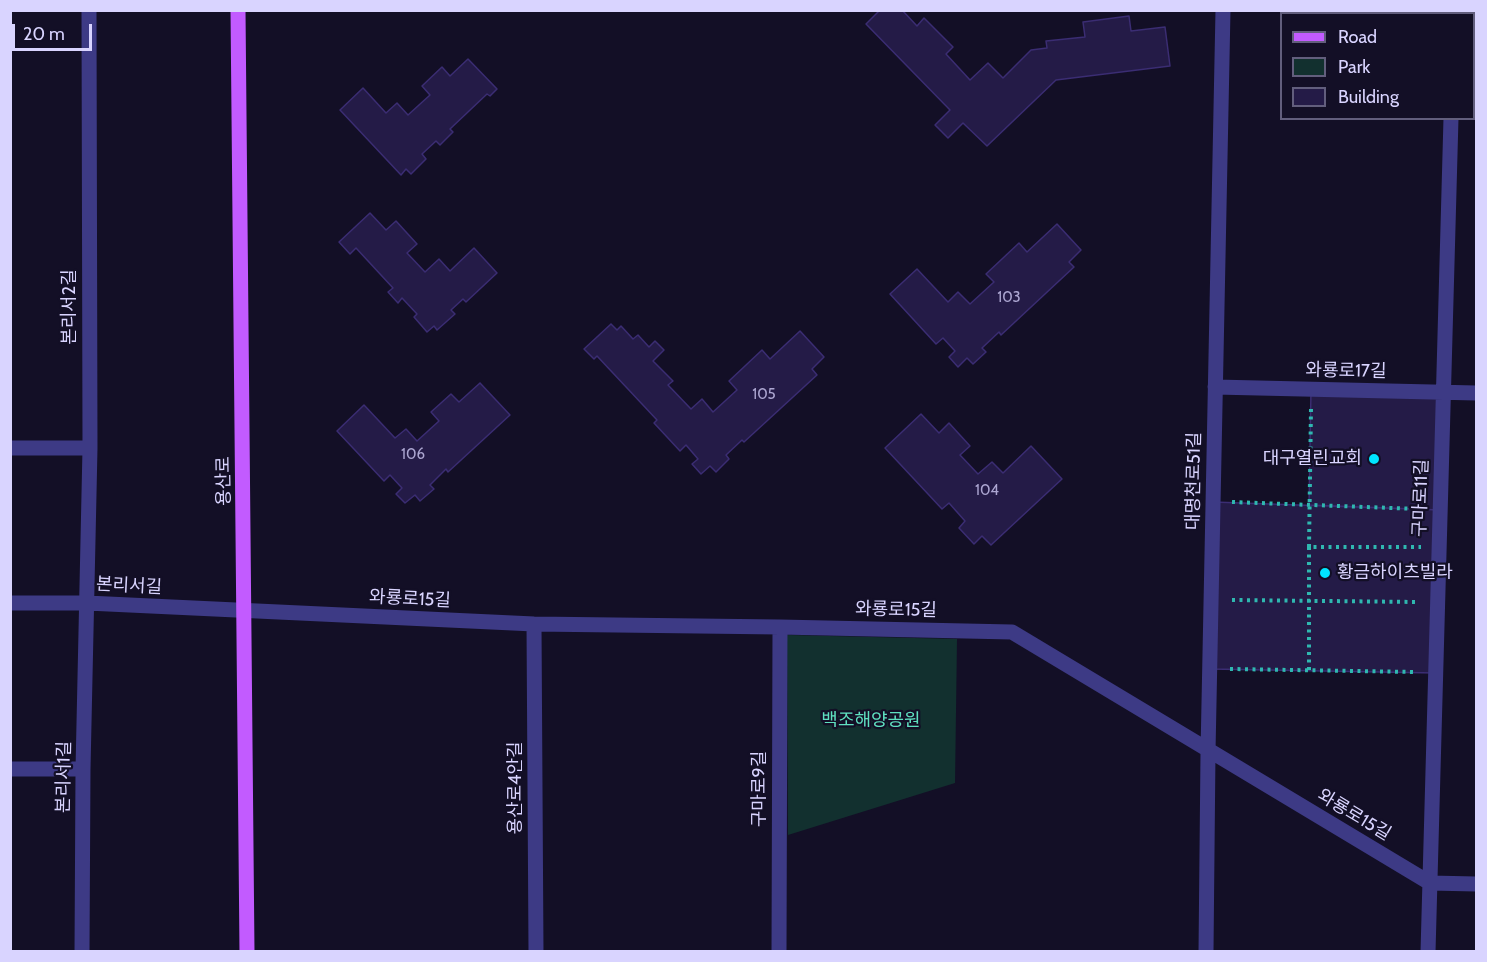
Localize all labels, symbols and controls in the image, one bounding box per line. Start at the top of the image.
scale bar [15,12,94,50]
legend [1280,12,1475,120]
text: 20 m [23,23,65,45]
text: Road [1338,26,1377,48]
text: Park [1338,56,1370,78]
text: Building [1338,86,1399,108]
street label: 본리서2길 [59,269,81,345]
house number: 103 [997,289,1021,307]
street label: 와룡로17길 [1305,359,1387,383]
house number: 105 [752,386,776,404]
street label: 대명천로51길 [1182,432,1206,530]
house number: 106 [401,446,425,464]
place label: 대구열린교회 [1263,448,1362,470]
marker: 대구열린교회 [1367,452,1381,466]
street label: 용산로 [213,456,235,506]
street label: 구마로11길 [1409,459,1433,537]
house number: 104 [975,482,999,500]
place label: 황금하이츠빌라 [1337,562,1453,584]
marker: 황금하이츠빌라 [1318,566,1332,580]
street label: 본리서길 [95,573,163,599]
street label: 와룡로15길 [369,586,451,612]
street label: 와룡로15길 [855,598,937,622]
park label: 백조해양공원 [821,710,921,732]
street label: 본리서1길 [53,741,75,813]
street label: 용산로4안길 [505,741,527,835]
street label: 구마로9길 [749,751,771,827]
street label: 와룡로15길 [1313,785,1395,845]

